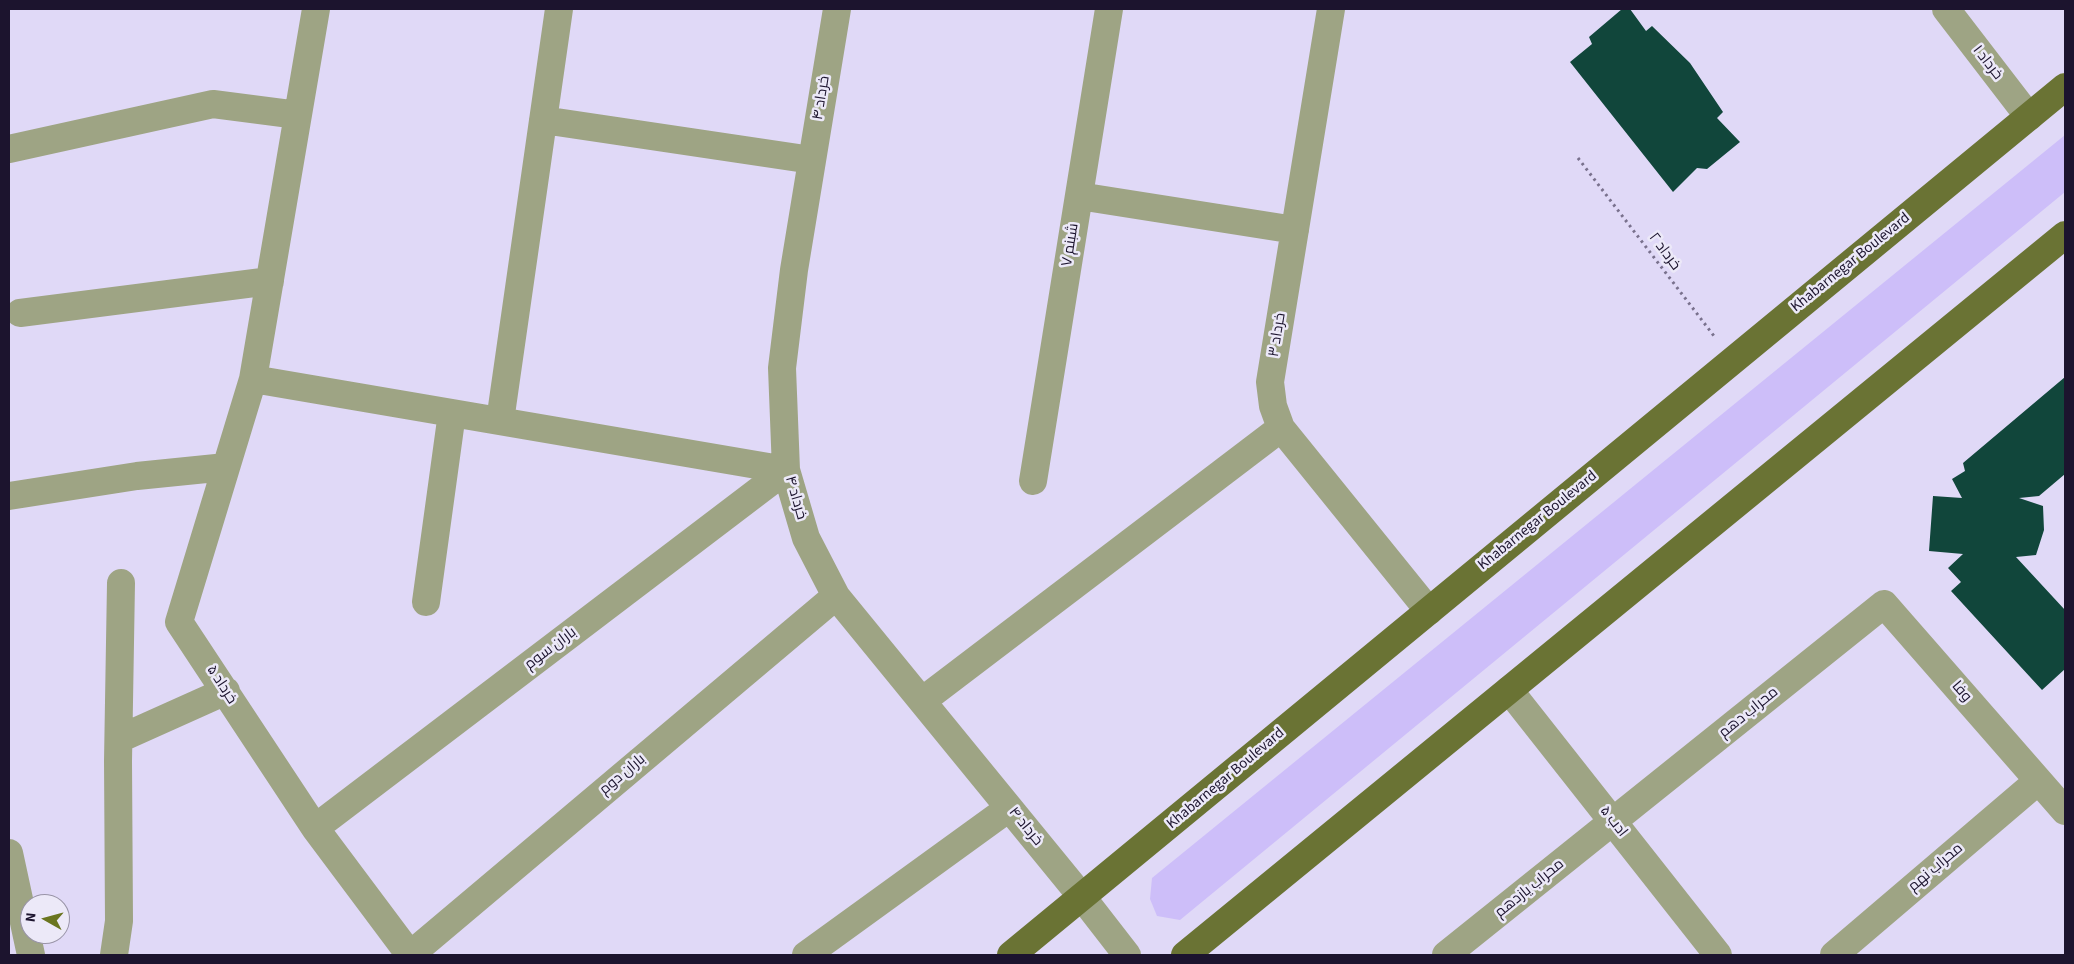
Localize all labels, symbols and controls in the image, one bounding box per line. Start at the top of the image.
street label: خرداد ۱ [1968,42,2006,84]
street label: خرداد ۴ [810,75,834,121]
street label: Khabarnegar Boulevard [1788,209,1914,317]
street label: شبنم ۷ [1059,222,1083,268]
street label: خرداد ۲ [1644,230,1684,274]
street label: خرداد ۳ [1266,312,1290,358]
street label: Khabarnegar Boulevard [1475,467,1601,575]
street label: خرداد ۴ [780,474,810,522]
street label: باران سوم [522,624,580,674]
street label: خرداد ۵ [202,662,240,708]
street label: وفا [1947,678,1975,706]
street label: محراب دهم [1716,684,1782,742]
street label: Khabarnegar Boulevard [1164,725,1288,833]
street label: باران دوم [596,751,650,799]
street label: ادب ۵ [1595,803,1631,841]
street label: خرداد ۴ [1004,804,1046,850]
street label: محراب نهم [1905,840,1967,896]
street label: محراب یازدهم [1492,856,1568,922]
north arrow [20,894,70,944]
text: N [21,911,42,923]

